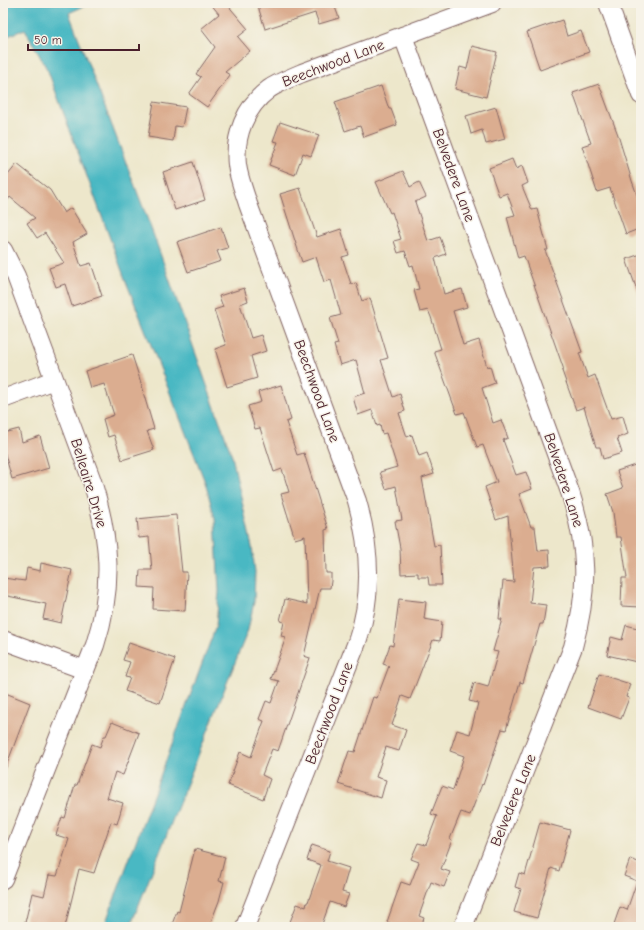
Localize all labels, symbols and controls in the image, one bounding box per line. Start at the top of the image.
scale bar [28,26,139,52]
text: 50 m [34,33,62,47]
street label: Beechwood Lane [279,35,387,91]
street label: Belvedere Lane [429,126,479,225]
street label: Beechwood Lane [290,337,344,445]
street label: Belvedere Lane [540,431,588,530]
street label: Belleaire Drive [67,436,111,530]
street label: Beechwood Lane [301,659,357,767]
street label: Belvedere Lane [486,751,540,849]

